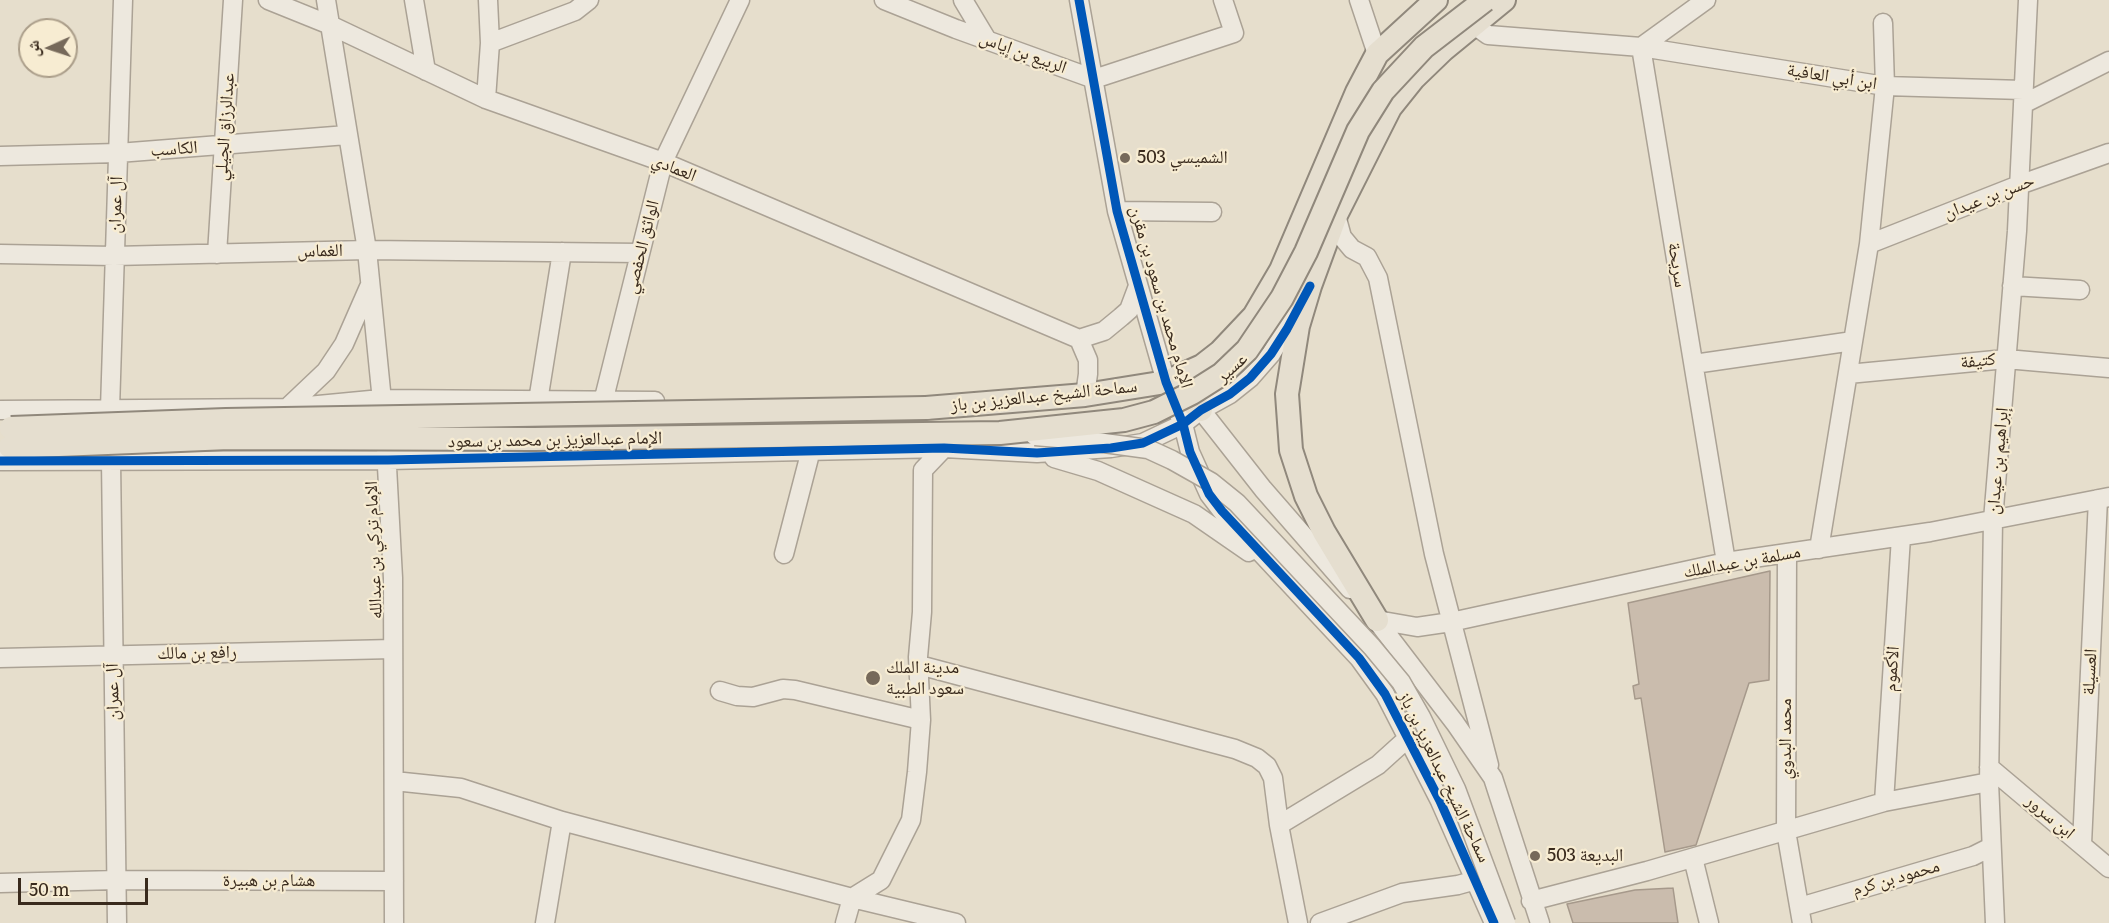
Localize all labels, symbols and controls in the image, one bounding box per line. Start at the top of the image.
north arrow [18,18,78,78]
street label: الربيع بن إياس [976,27,1070,79]
text: ش [20,40,44,58]
street label: ابن أبي العافية [1785,59,1879,95]
street label: عبدالرزاق الجيلي [210,72,240,182]
street label: الكاسب [150,137,198,161]
place label: الشميسي 503 [1137,147,1228,169]
street label: العمادي [649,149,699,187]
marker: الشميسي 503 [1118,151,1132,165]
street label: حسن بن عيدان [1941,170,2037,224]
street label: آل عمران [104,176,128,234]
street label: الواثق الحفصي [620,198,664,296]
street label: الإمام محمد بن سعود بن مقرن [1125,203,1197,391]
street label: الغماس [297,240,343,262]
street label: سريحة [1663,241,1691,289]
street label: عسير [1212,348,1252,388]
street label: كتيفة [1959,348,1997,374]
street label: سماحة الشيخ عبدالعزيز بن باز [950,375,1138,417]
street label: إبراهيم بن عيدان [1983,406,2013,516]
street label: الإمام عبدالعزيز بن محمد بن سعود [448,427,662,453]
street label: الإمام تركي بن عبدالله [361,481,387,619]
street label: مسلمة بن عبدالملك [1682,541,1802,583]
street label: رافع بن مالك [157,642,237,664]
street label: الأكموم [1880,645,1904,693]
street label: العسيلة [2078,648,2102,696]
place label: مدينة الملك سعود الطبية [886,657,964,700]
street label: آل عمران [102,663,124,721]
marker: مدينة الملك سعود الطبية [864,669,882,687]
street label: سماحة الشيخ عبدالعزيز بن باز [1393,688,1495,866]
street label: محمد البدوي [1775,698,1797,780]
street label: ابن سرور [2021,790,2079,844]
place label: البديعة 503 [1547,845,1623,867]
marker: البديعة 503 [1528,849,1542,863]
street label: محمود بن كرم [1850,855,1942,901]
scale bar [21,866,152,904]
street label: هشام بن هبيرة [223,870,315,892]
text: 50 m [29,875,70,902]

